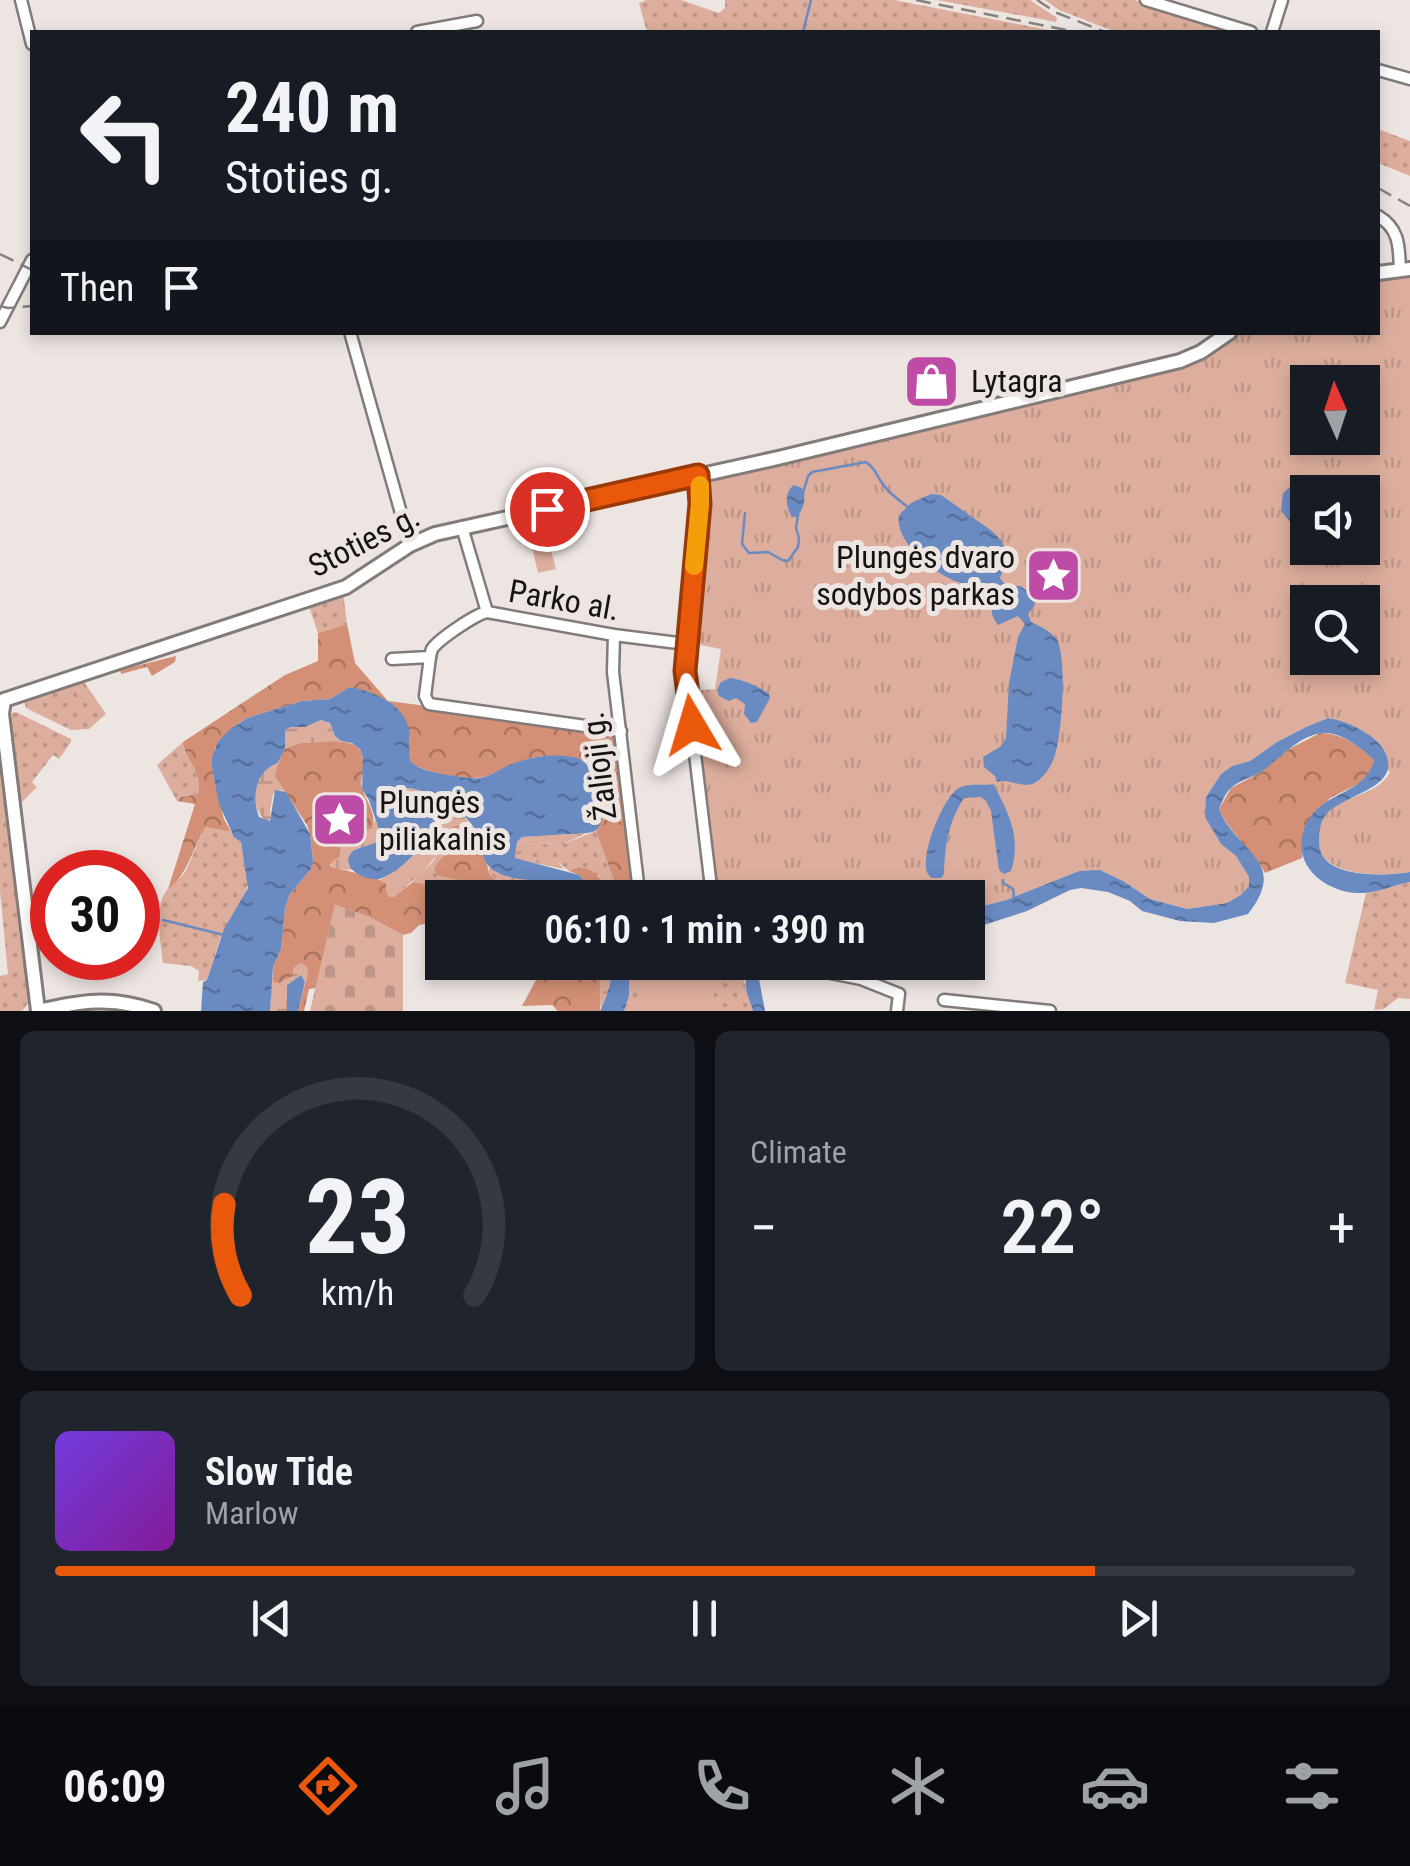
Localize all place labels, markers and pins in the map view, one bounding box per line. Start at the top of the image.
shop icon: Lytagra [902,351,962,411]
place label: Lytagra [971,362,1063,400]
pin [505,467,590,552]
place label: Plungės dvaro sodybos parkas [816,538,1015,613]
place icon: Plungės dvaro sodybos parkas [1024,545,1084,605]
place label: Plungės piliakalnis [379,783,507,858]
place icon: Plungės piliakalnis [310,790,370,850]

